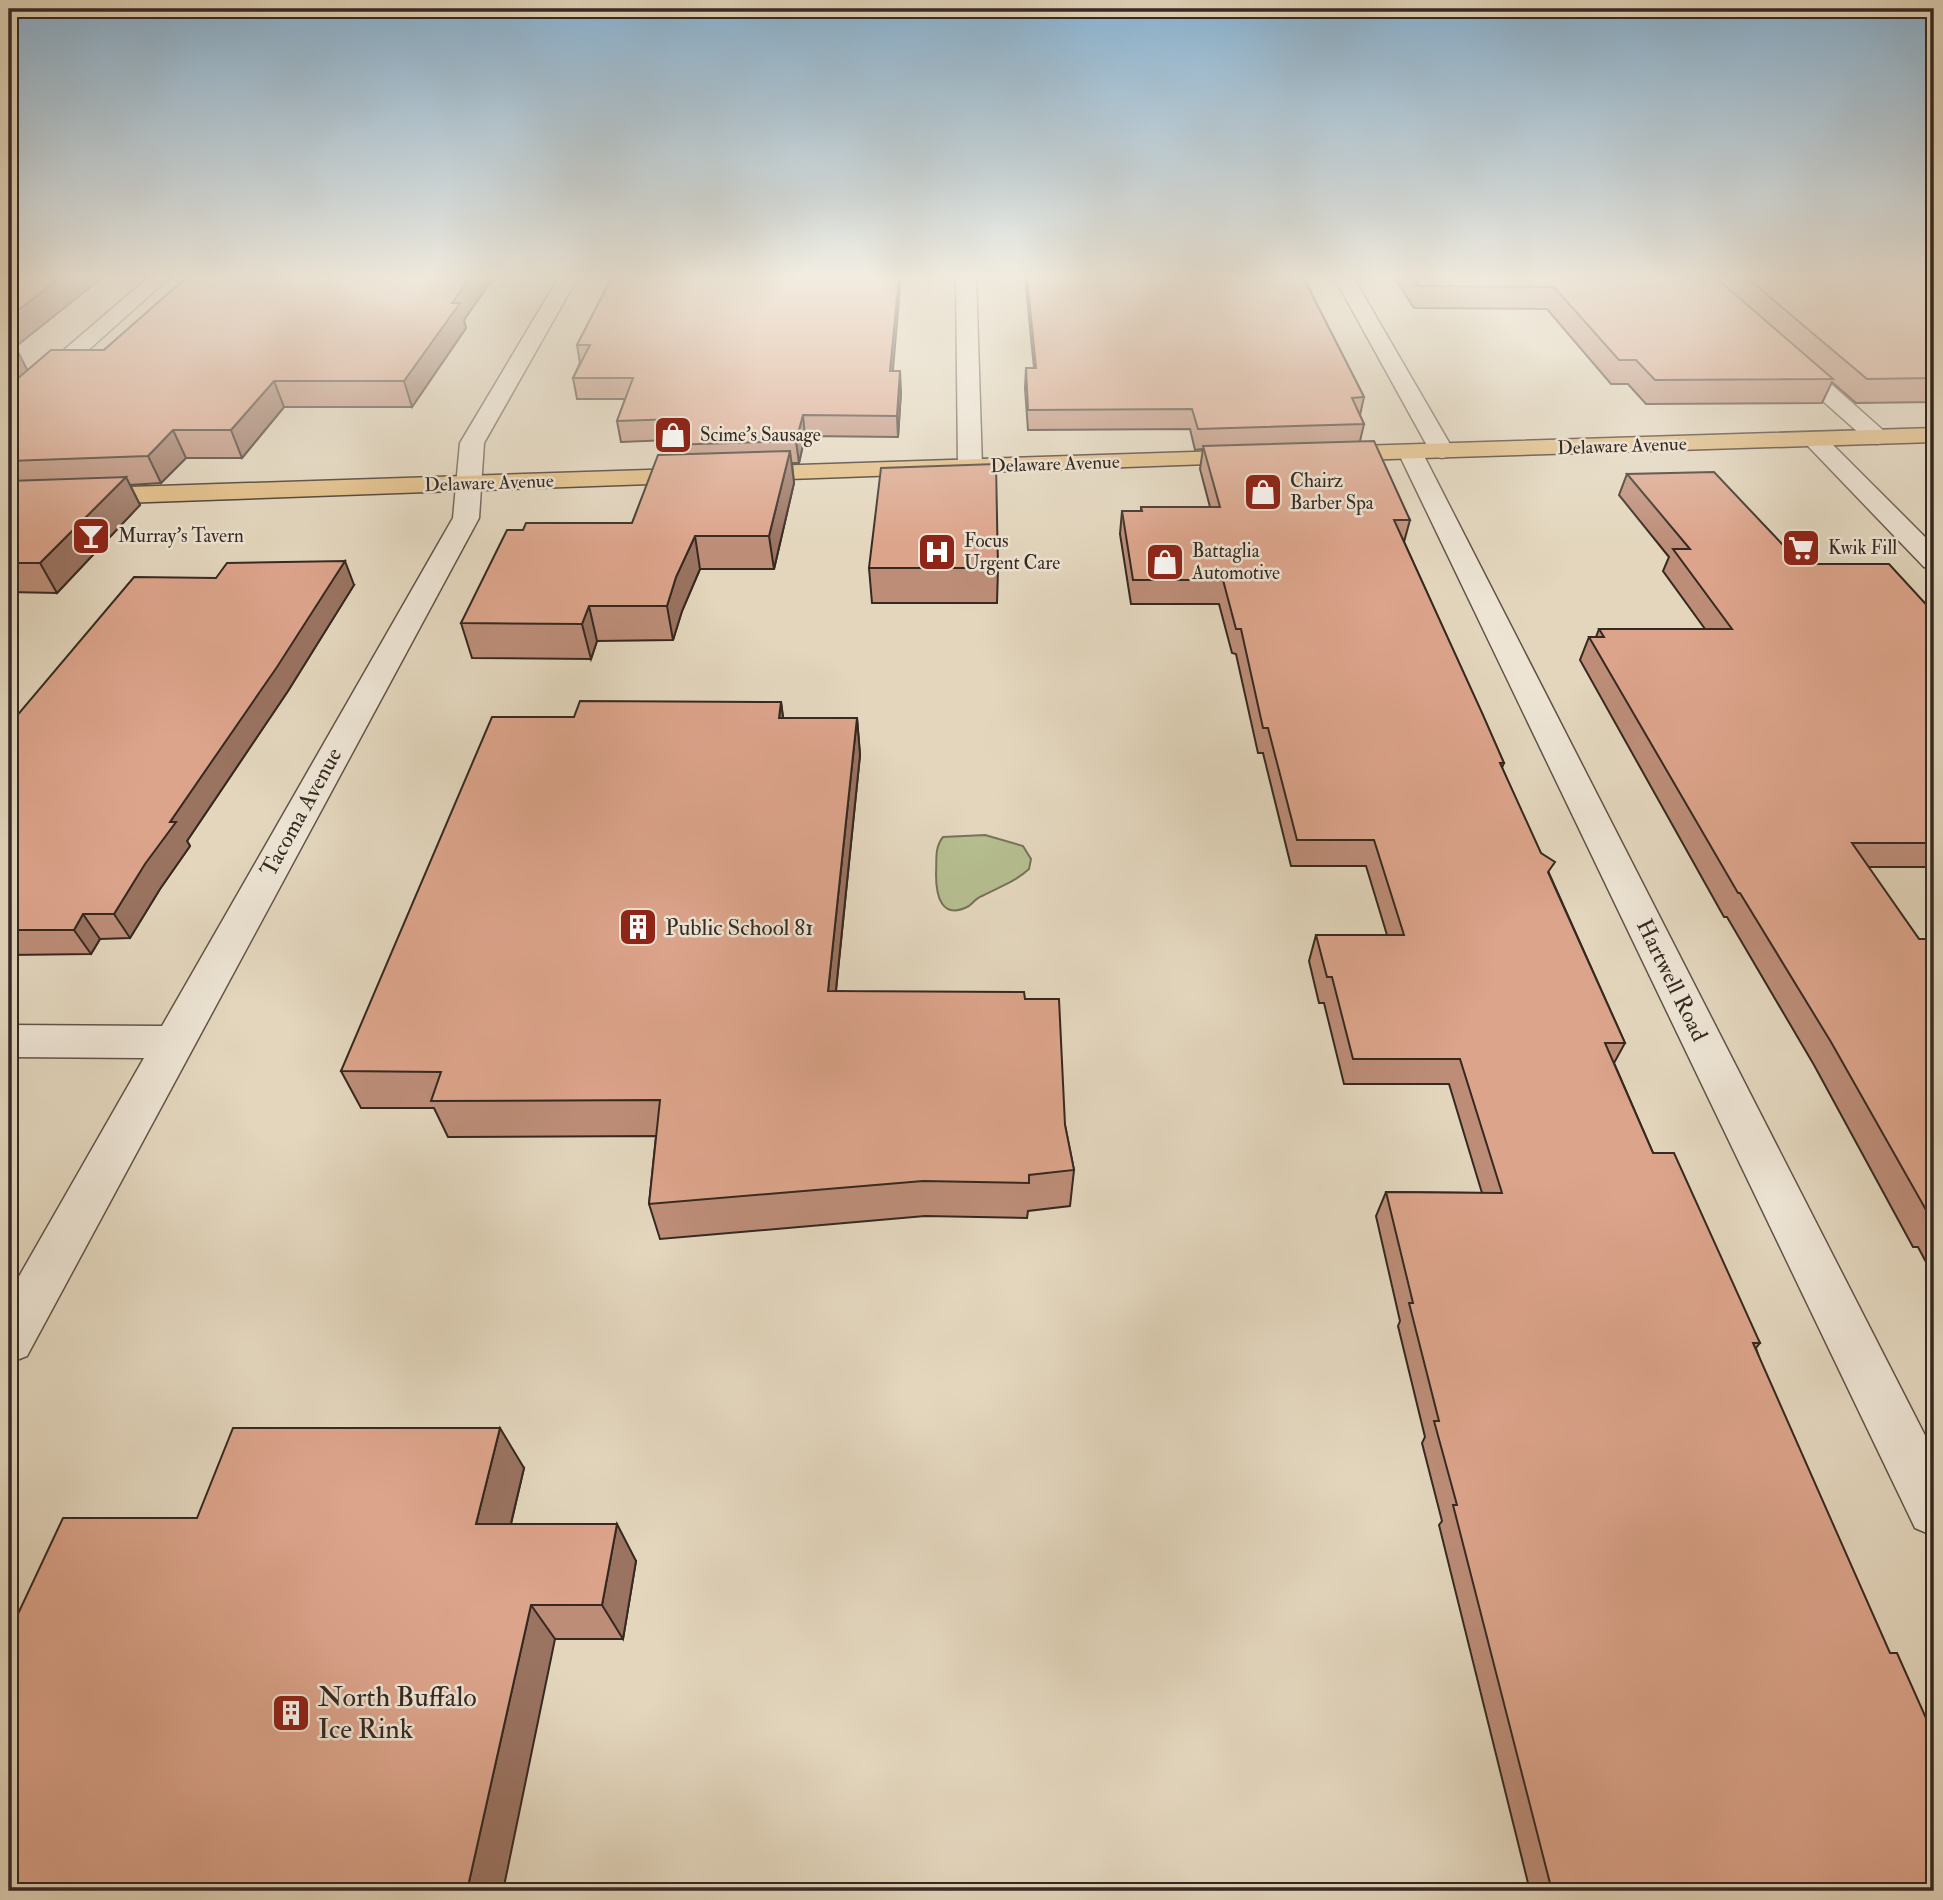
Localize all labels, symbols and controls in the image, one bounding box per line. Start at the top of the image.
shop icon: Scime's Sausage [652,414,694,456]
place label: Scime's Sausage [700,423,821,447]
street label: Delaware Avenue [1557,432,1687,460]
street label: Delaware Avenue [990,450,1120,478]
street label: Delaware Avenue [424,469,554,497]
place label: Chairz Barber Spa [1290,469,1374,516]
shop icon: Chairz Barber Spa [1242,471,1284,513]
bar icon: Murray's Tavern [70,515,112,557]
place label: Murray's Tavern [118,524,244,548]
supermarket icon: Kwik Fill [1780,527,1822,569]
place label: Focus Urgent Care [964,529,1060,575]
hospital icon: Focus Urgent Care [916,531,958,573]
place label: Kwik Fill [1828,536,1897,560]
place label: Battaglia Automotive [1191,539,1280,585]
shop icon: Battaglia Automotive [1144,541,1186,583]
street label: Tacoma Avenue [254,742,349,882]
building icon: Public School 81 [617,906,659,948]
place label: Public School 81 [665,913,813,942]
street label: Hartwell Road [1630,914,1714,1046]
place label: North Buffalo Ice Rink [318,1680,477,1747]
building icon: North Buffalo Ice Rink [270,1692,312,1734]

